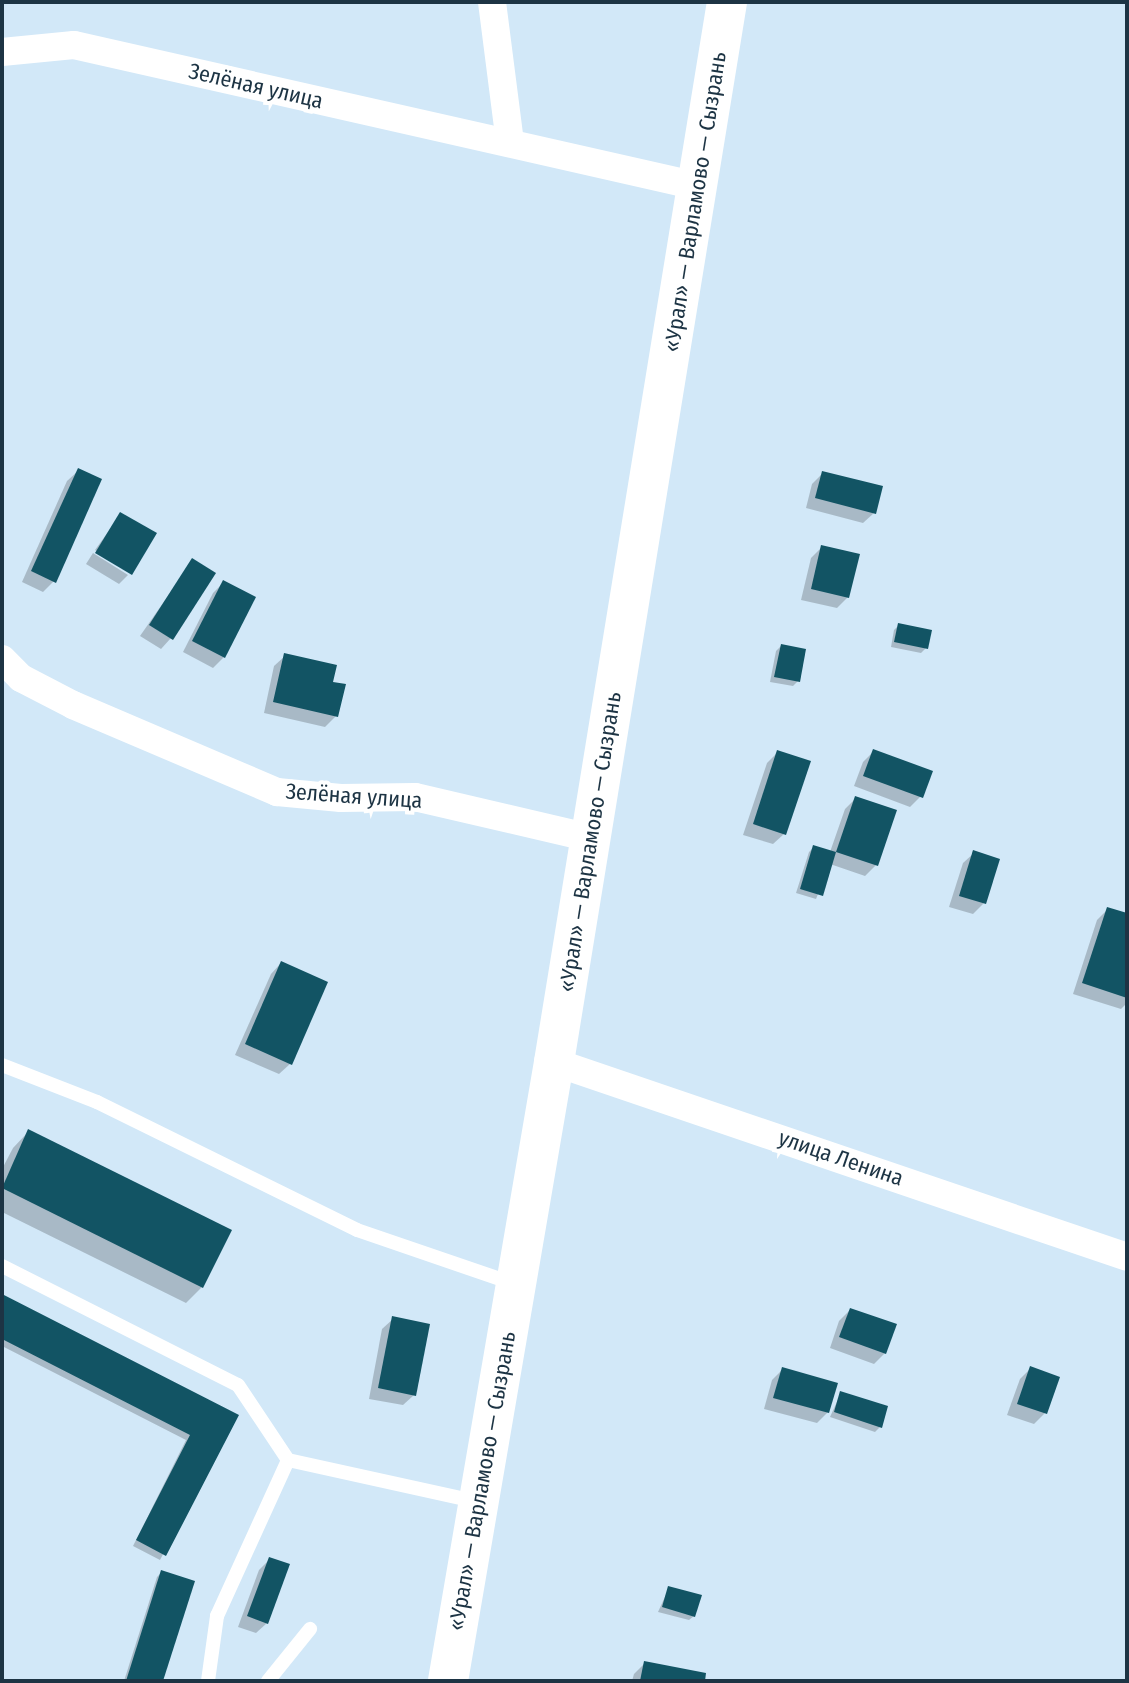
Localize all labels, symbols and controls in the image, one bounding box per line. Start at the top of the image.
street label: «Урал» — Варламово — Сызрань [658,50,732,354]
street label: Зелёная улица [186,58,326,114]
street label: «Урал» — Варламово — Сызрань [553,690,627,994]
street label: Зелёная улица [285,778,423,814]
street label: улица Ленина [775,1124,907,1192]
street label: «Урал» — Варламово — Сызрань [443,1329,521,1633]

